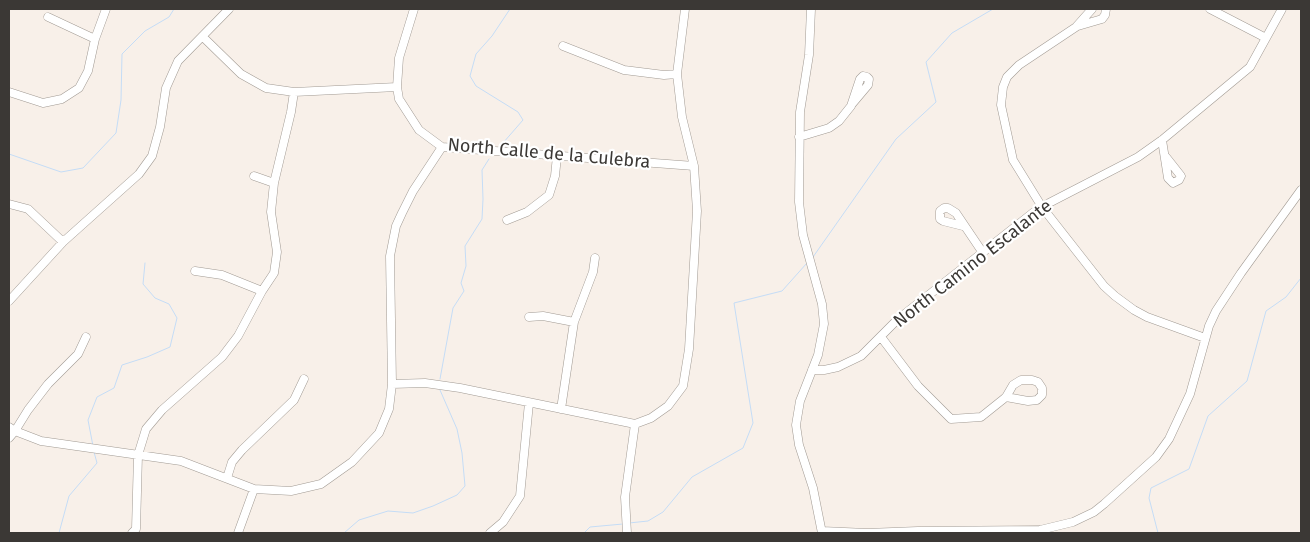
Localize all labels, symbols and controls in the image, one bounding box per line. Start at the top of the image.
street label: North Calle de la Culebra [447,134,651,174]
street label: North Camino Escalante [889,195,1057,333]

